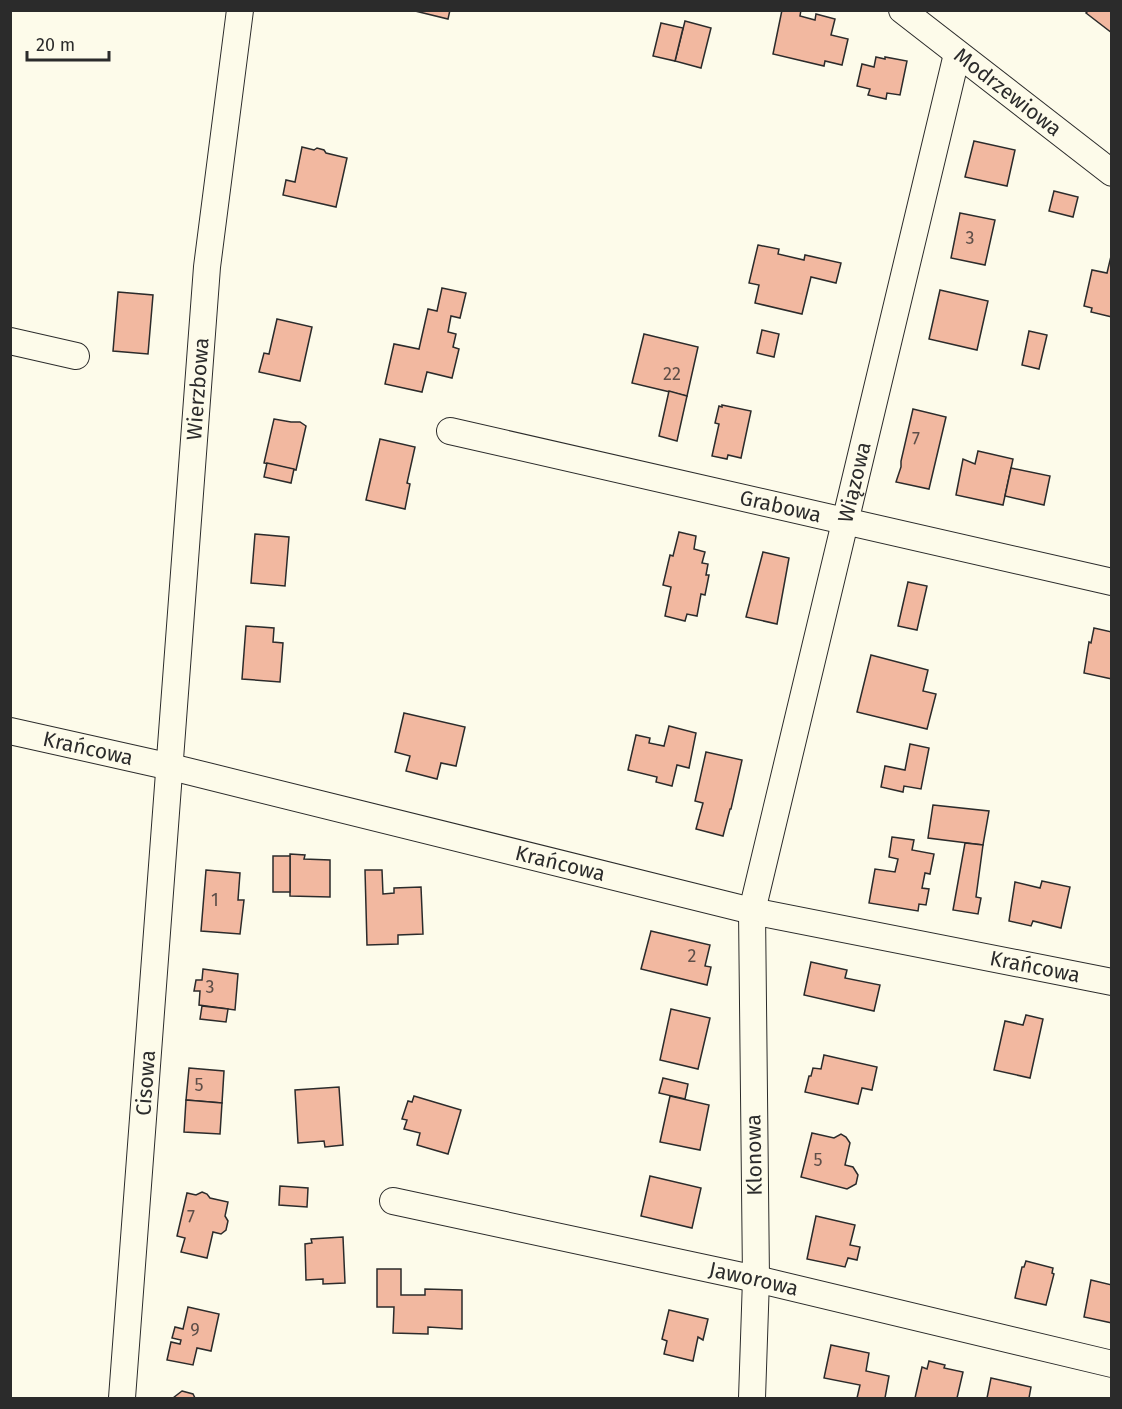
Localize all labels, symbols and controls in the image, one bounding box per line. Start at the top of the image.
scale bar [27,24,110,62]
text: 20 m [36,34,75,56]
street label: Modrzewiowa [949,42,1067,142]
house number: 3 [966,227,974,249]
street label: Wierzbowa [181,337,215,441]
house number: 22 [663,363,681,385]
house number: 7 [912,428,920,450]
street label: Wiązowa [832,439,877,525]
street label: Grabowa [737,484,824,528]
street label: Krańcowa [41,726,136,771]
street label: Krańcowa [513,840,608,887]
house number: 1 [211,889,219,911]
house number: 2 [688,945,697,967]
street label: Krańcowa [988,945,1082,988]
house number: 3 [206,976,214,998]
street label: Cisowa [130,1049,161,1117]
house number: 5 [194,1074,204,1096]
street label: Klonowa [740,1114,768,1196]
house number: 5 [813,1149,823,1171]
house number: 7 [187,1206,195,1228]
street label: Jaworowa [707,1256,801,1302]
house number: 9 [190,1319,200,1341]

